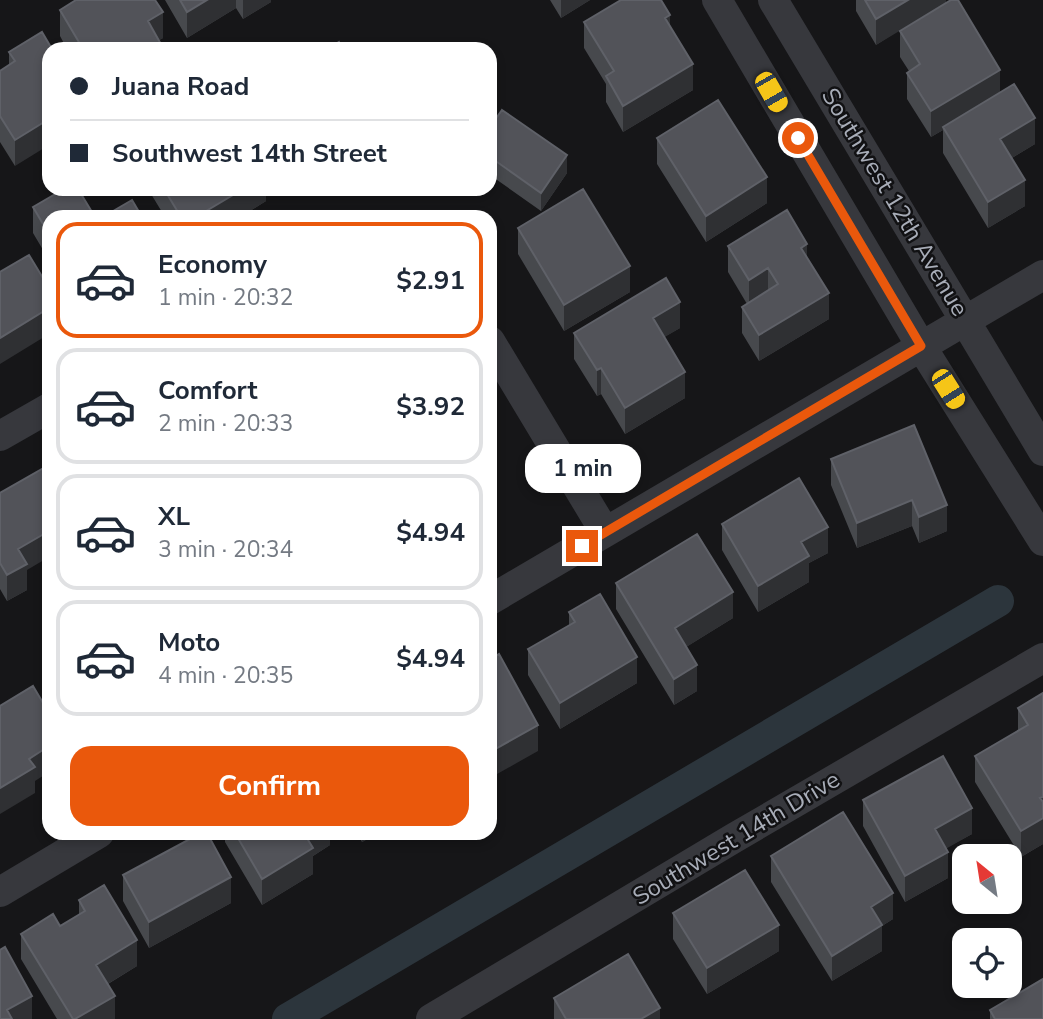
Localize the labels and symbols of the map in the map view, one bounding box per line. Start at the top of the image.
car [752,69,791,115]
street label: Southwest 12th Avenue [814,82,976,322]
route start [782,122,814,154]
car [928,366,969,412]
callout: 1 min [524,444,640,494]
route end [566,530,598,562]
street label: Southwest 14th Drive [627,763,845,913]
north arrow [952,844,1022,914]

